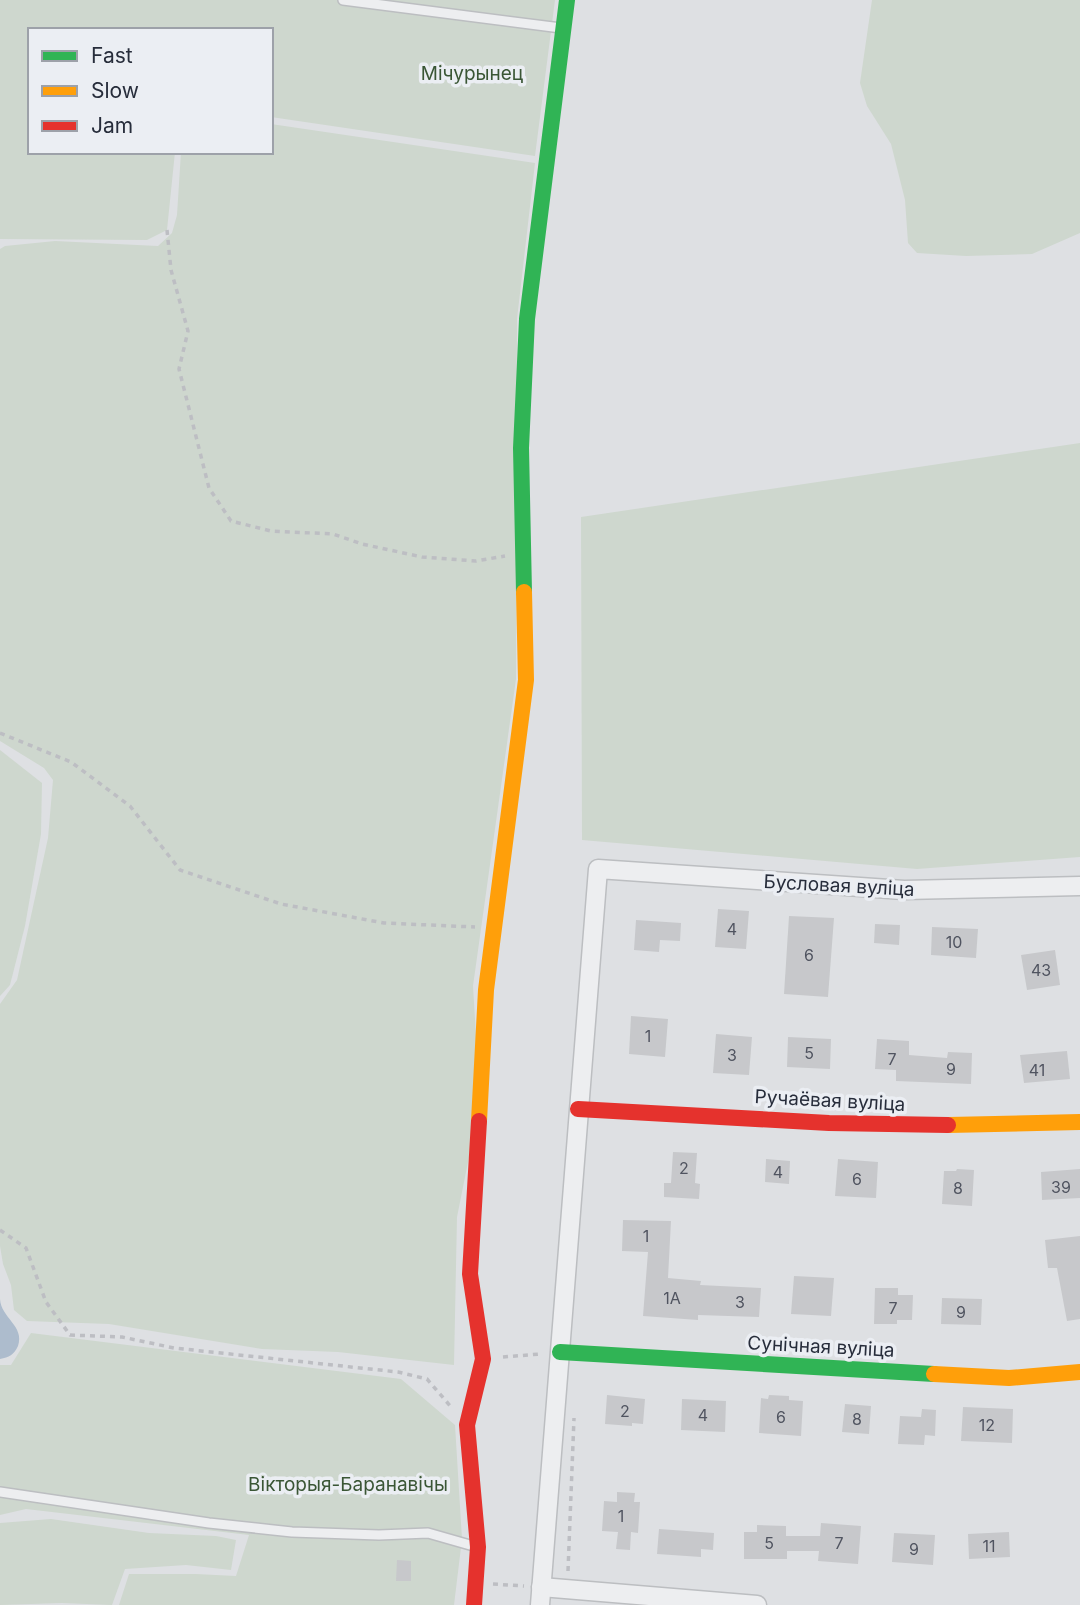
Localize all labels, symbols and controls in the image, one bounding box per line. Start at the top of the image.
legend [28,28,273,154]
text: Fast [91,43,133,68]
park label: Мічурынец [421,62,524,85]
text: Slow [91,78,139,103]
text: Jam [91,113,133,138]
street label: Бусловая вуліца [763,870,915,901]
house number: 4 [727,919,737,939]
house number: 10 [946,932,962,952]
house number: 6 [804,945,814,965]
house number: 43 [1031,960,1051,980]
house number: 1 [645,1026,651,1046]
house number: 5 [804,1043,814,1063]
house number: 3 [727,1045,737,1065]
house number: 7 [887,1049,897,1069]
house number: 9 [946,1059,956,1079]
house number: 41 [1029,1060,1045,1080]
street label: Ручаёвая вуліца [754,1085,906,1116]
house number: 2 [679,1158,689,1178]
house number: 4 [773,1162,783,1182]
house number: 6 [852,1169,862,1189]
house number: 39 [1051,1177,1071,1197]
house number: 8 [953,1178,963,1198]
house number: 1 [643,1226,649,1246]
house number: 1А [663,1288,681,1308]
house number: 3 [735,1292,745,1312]
house number: 7 [888,1298,898,1318]
house number: 9 [956,1302,966,1322]
street label: Сунічная вуліца [747,1331,895,1362]
house number: 2 [620,1401,630,1421]
house number: 4 [698,1405,708,1425]
house number: 6 [776,1407,786,1427]
house number: 8 [852,1409,862,1429]
house number: 12 [979,1415,995,1435]
park label: Вікторыя-Баранавічы [248,1473,448,1496]
house number: 1 [618,1506,624,1526]
house number: 5 [764,1533,774,1553]
house number: 7 [834,1533,844,1553]
house number: 11 [982,1536,996,1556]
house number: 9 [909,1539,919,1559]

